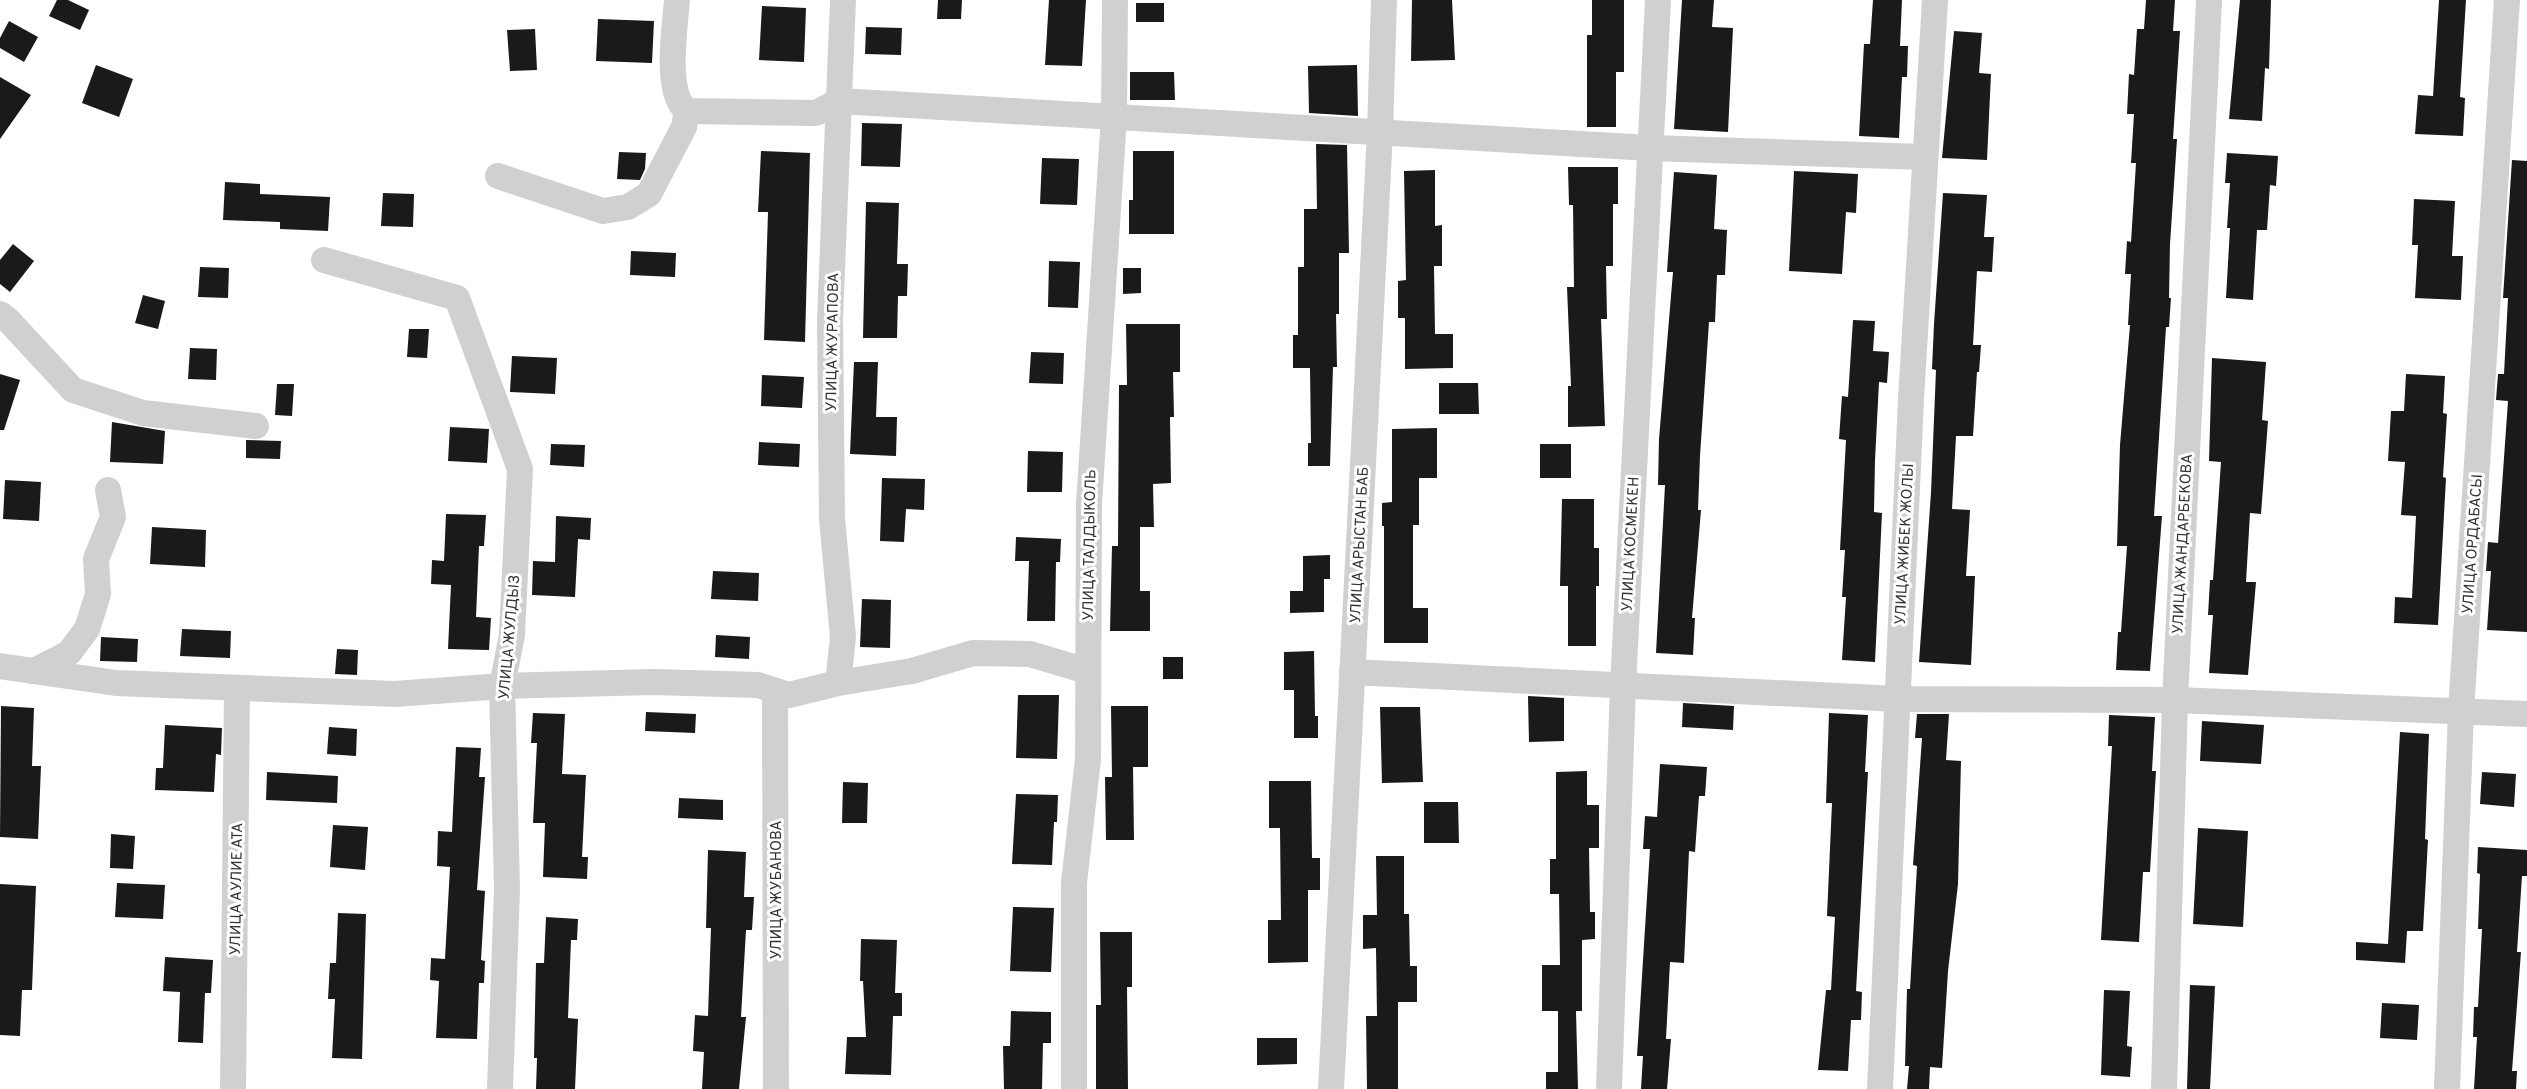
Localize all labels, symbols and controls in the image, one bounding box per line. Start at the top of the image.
street label: УЛИЦА ЖУРАПОВА [823,273,844,411]
street label: УЛИЦА ЖАНДАРБЕКОВА [2169,453,2198,635]
street label: УЛИЦА ЖИБЕК ЖОЛЫ [1892,463,1919,625]
street label: УЛИЦА АРЫСТАН БАБ [1347,466,1374,624]
street label: УЛИЦА ТАЛДЫКОЛЬ [1080,469,1101,621]
street label: УЛИЦА ОРДАБАСЫ [2459,473,2488,615]
street label: УЛИЦА КОСМЕКЕН [1618,476,1645,612]
street label: УЛИЦА ЖУЛДЫЗ [496,574,525,700]
street label: УЛИЦА ЖУБАНОВА [768,820,787,960]
street label: УЛИЦА АУЛИЕ АТА [227,823,248,955]

